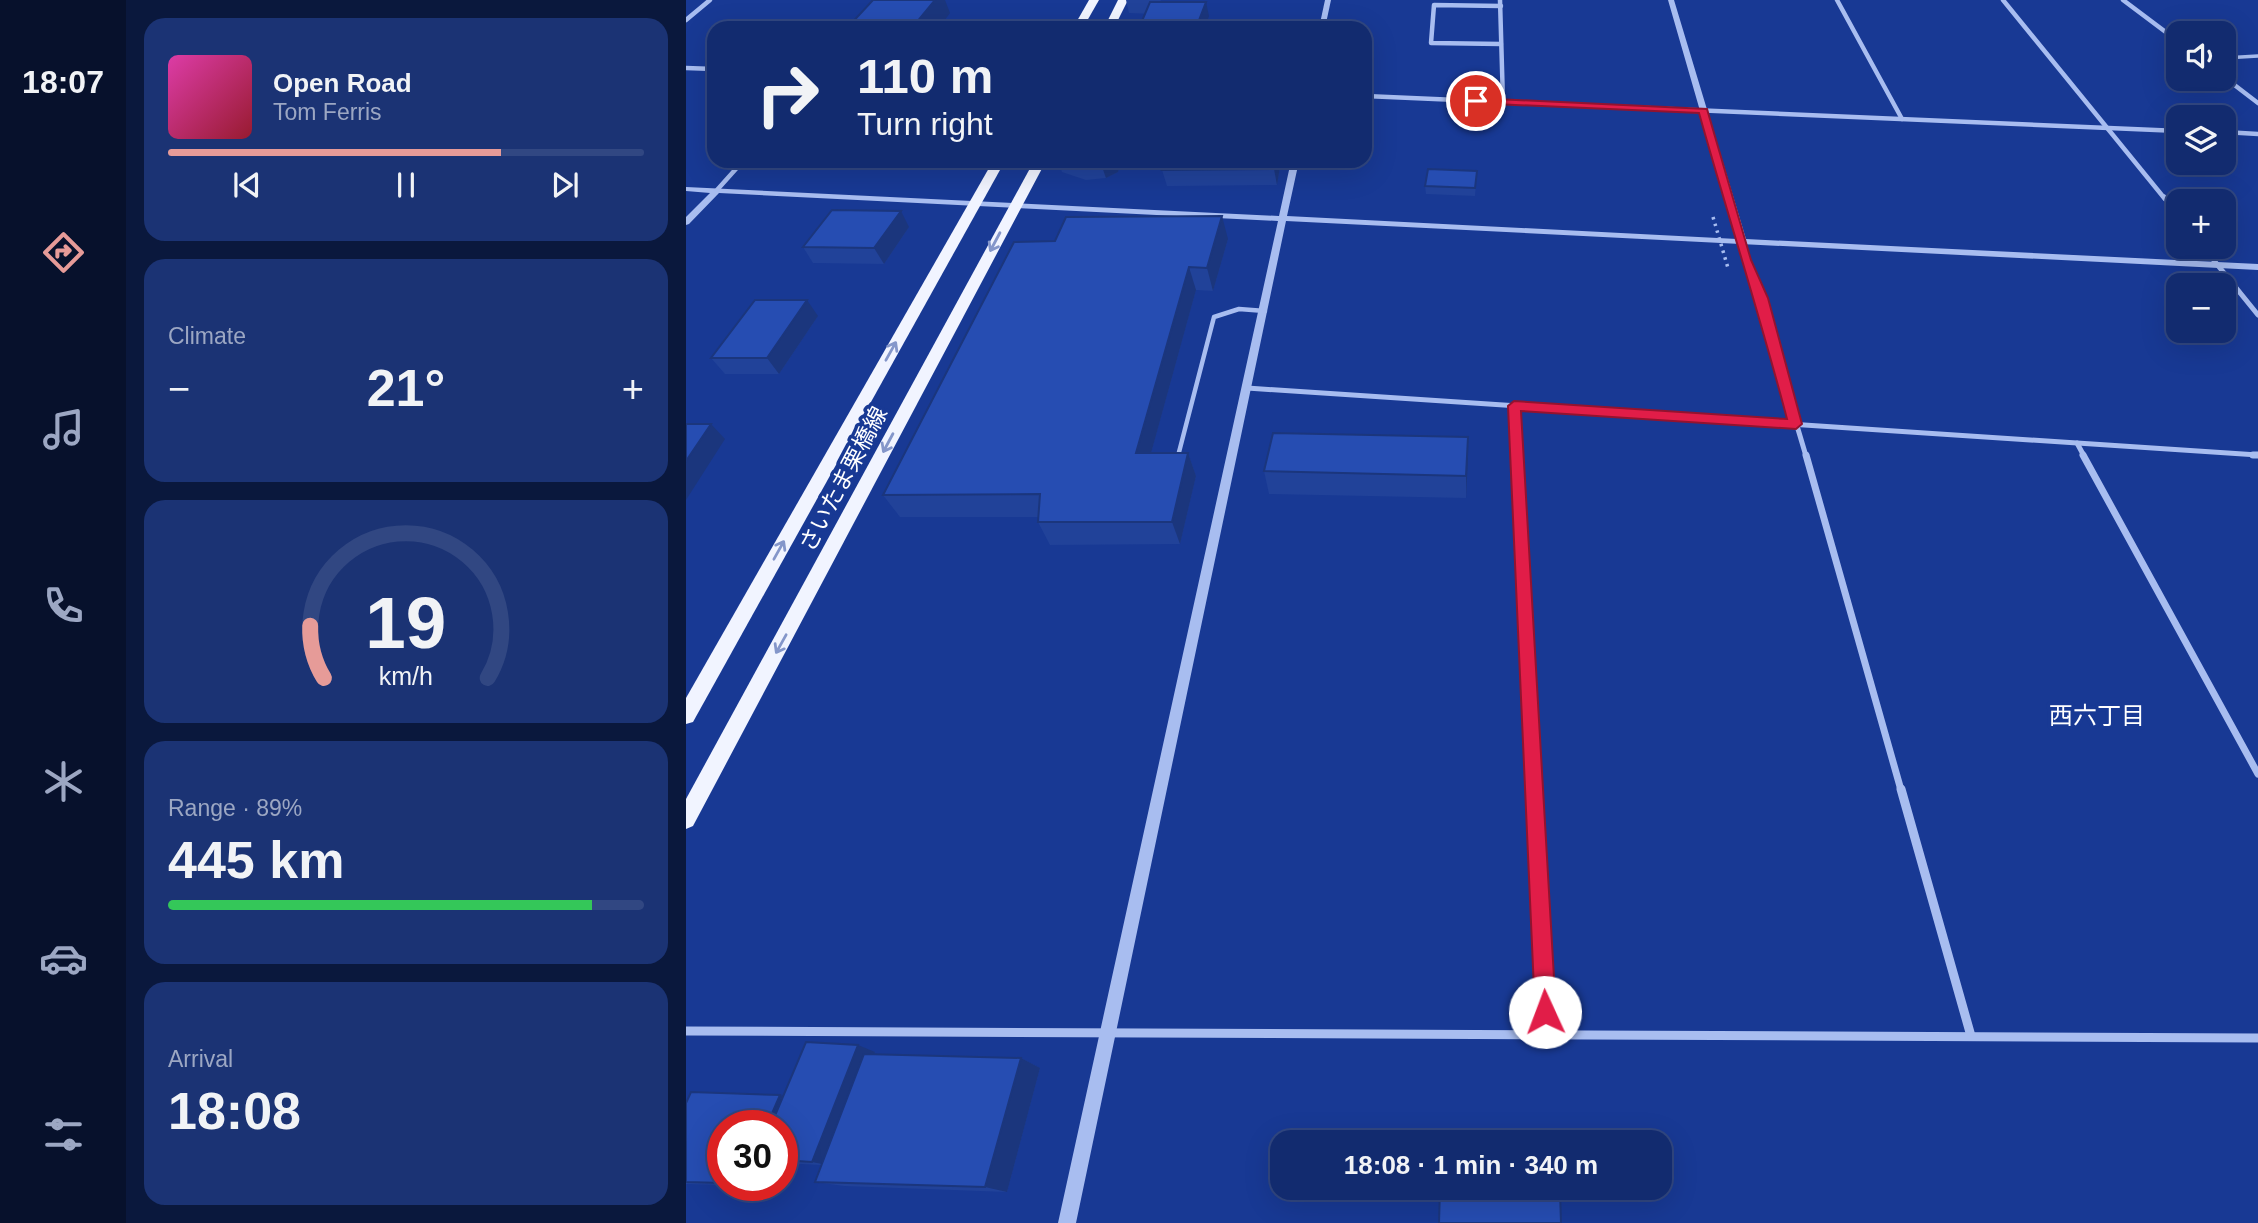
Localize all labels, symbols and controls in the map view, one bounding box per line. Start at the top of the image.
map controls [2166,21,2236,343]
button: sound [2166,21,2236,91]
icon: right [742,49,833,140]
text: 110 m [857,49,993,103]
text: 18:07 [22,64,104,100]
text: Open Road [273,68,412,98]
pin [1446,71,1506,131]
icon: arrive [1457,82,1495,120]
text: Tom Ferris [273,99,382,125]
button: layers [2166,105,2236,175]
text: Turn right [857,106,993,142]
icon: previous [228,166,266,204]
icon: pause [387,166,425,204]
icon: next [546,166,584,204]
button: + [2166,189,2236,259]
icon: directions [39,228,88,277]
one-way arrow [988,231,1001,252]
button: − [2166,273,2236,343]
text: Climate [168,323,246,349]
one-way arrow [884,342,898,362]
text: 21° [367,359,445,417]
text: − [168,368,190,410]
text: + [622,368,644,410]
street label: さいたま栗橋線 [794,402,892,556]
icon: music [39,405,88,454]
one-way arrow [881,432,894,453]
one-way arrow [772,540,786,560]
icon: phone [39,581,88,630]
text: 19 [366,582,446,663]
one-way arrow [774,633,787,654]
text: km/h [379,661,433,689]
district label: 西六丁目 [2049,702,2145,729]
icon: climate [39,757,88,806]
text: Range · 89% [168,795,302,821]
text: 445 km [168,831,344,889]
icon: car [39,934,88,983]
position arrow [1508,975,1582,1049]
text: Arrival [168,1046,233,1072]
text: 18:08 [168,1082,301,1140]
icon: filters [39,1110,88,1159]
speed limit sign: 30 [707,1110,798,1201]
text: 18:08 · 1 min · 340 m [1344,1150,1598,1180]

